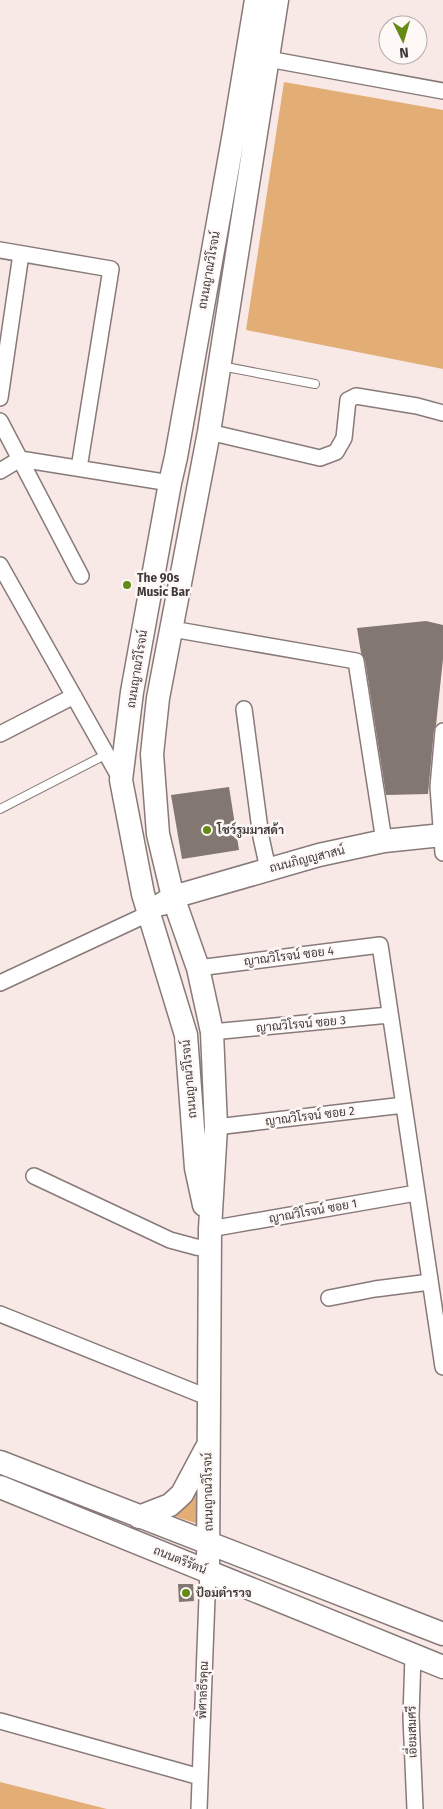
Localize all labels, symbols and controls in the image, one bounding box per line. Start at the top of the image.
north arrow [378,15,428,65]
text: N [399,44,409,61]
street label: ถนนญาณวิโรจน์ [194,229,223,310]
place label: The 90s Music Bar [137,571,190,599]
marker: The 90s Music Bar [121,579,133,591]
street label: ถนนญาณวิโรจน์ [123,628,150,709]
place label: โชว์รูมมาสด้า [216,822,284,838]
marker: โชว์รูมมาสด้า [201,824,213,836]
street label: ถนนภิญญสาสน์ [268,842,346,875]
street label: ญาณวิโรจน์ ซอย 4 [243,942,335,968]
street label: ญาณวิโรจน์ ซอย 3 [255,1012,347,1035]
street label: ถนนญาณวิโรจน์ [178,1039,199,1119]
street label: ญาณวิโรจน์ ซอย 2 [264,1103,356,1128]
street label: ญาณวิโรจน์ ซอย 1 [268,1195,358,1226]
street label: ถนนญาณวิโรจน์ [199,1452,216,1532]
street label: ถนนตรีรัตน์ [151,1542,209,1577]
place label: ป้อมตำรวจ [196,1586,252,1600]
marker: ป้อมตำรวจ [180,1587,192,1599]
street label: พิศาลธีรคุณ [194,1661,213,1719]
street label: เอี่ยมสมศรี [401,1706,419,1758]

